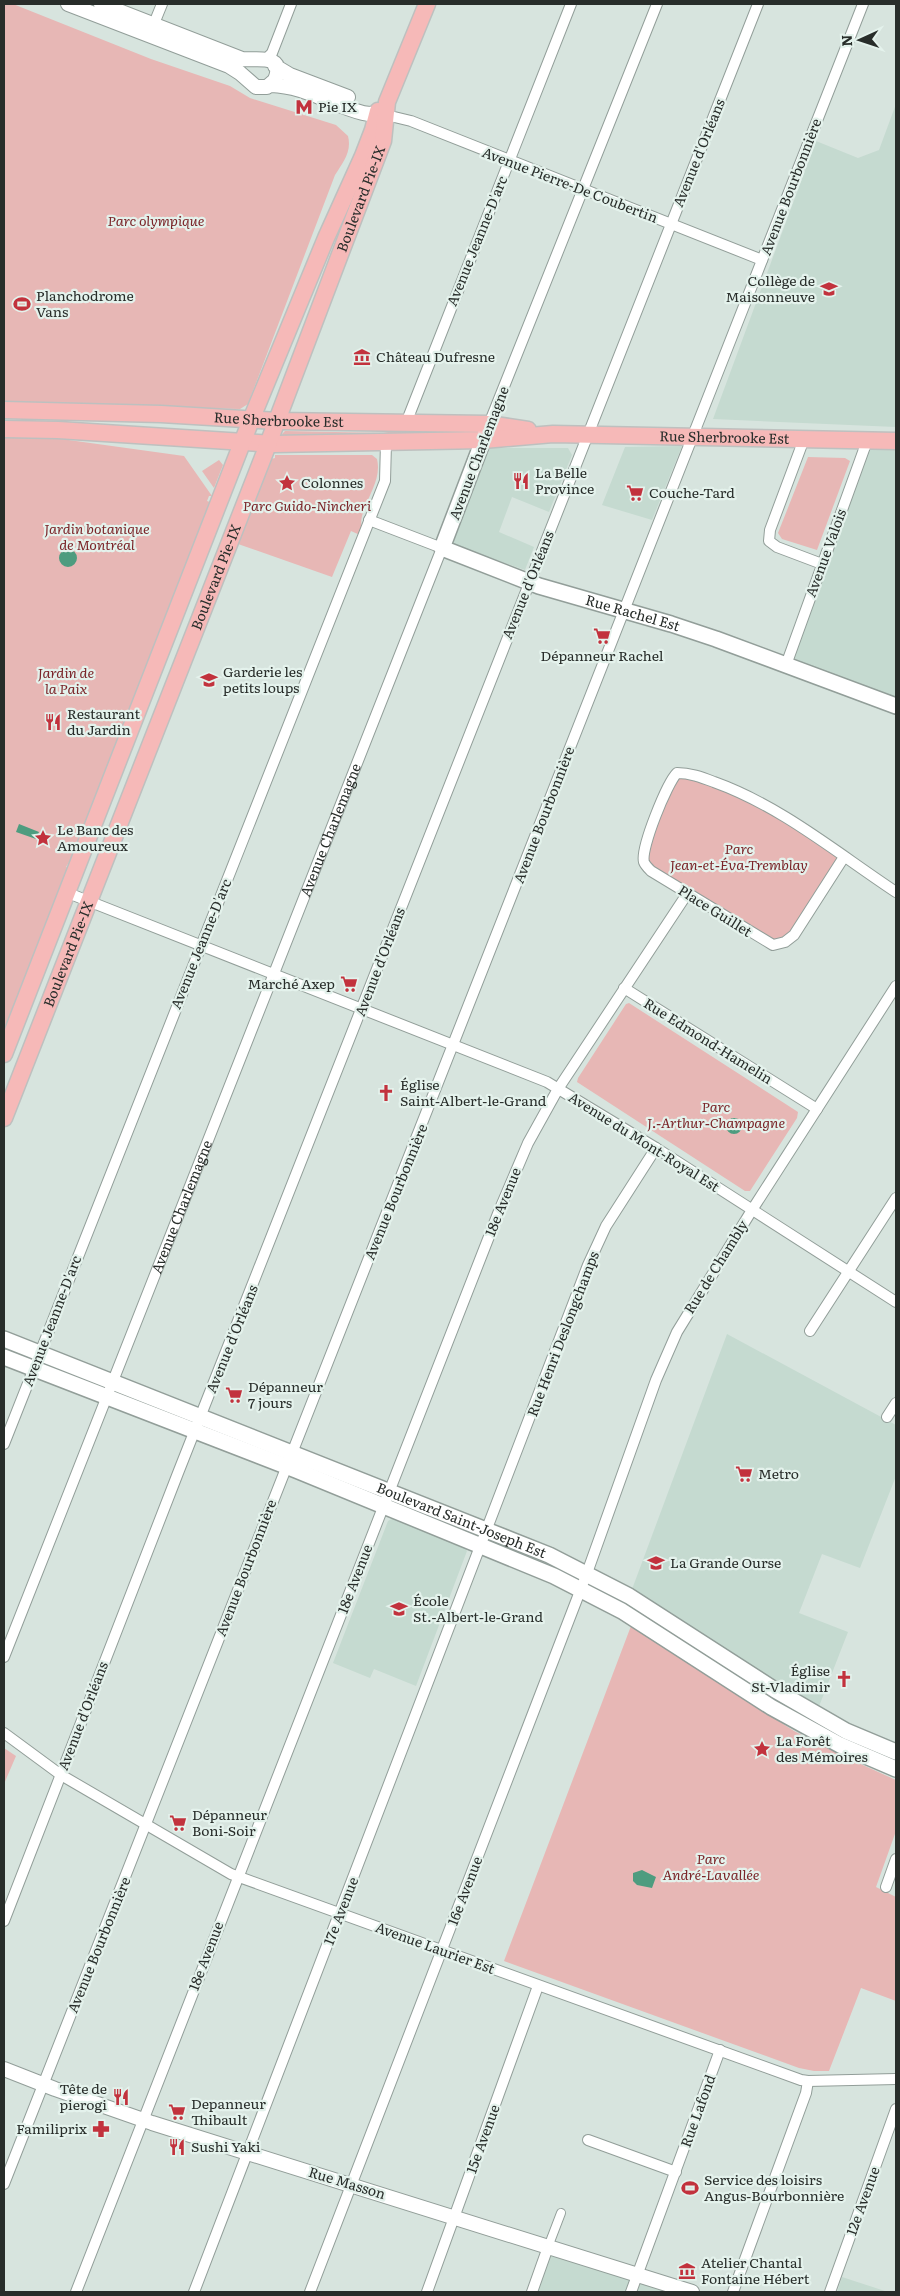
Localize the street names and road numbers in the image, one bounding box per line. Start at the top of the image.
street label: Avenue d'Orléans [667,95,729,210]
street label: Avenue Bourbonnière [755,115,825,258]
street label: Avenue Pierre-De Coubertin [480,141,661,227]
street label: Boulevard Pie-IX [331,142,389,255]
street label: Avenue Jeanne-D'arc [441,172,511,309]
street label: Avenue Charlemagne [443,383,513,522]
street label: Rue Sherbrooke Est [213,406,344,431]
street label: Rue Sherbrooke Est [659,425,790,448]
street label: Avenue Valois [800,506,850,600]
street label: Boulevard Pie-IX [185,521,245,633]
street label: Avenue d'Orléans [496,527,558,642]
street label: Rue Rachel Est [583,589,683,635]
street label: Avenue Bourbonnière [508,743,578,886]
street label: Avenue Charlemagne [294,760,365,899]
street label: Avenue Jeanne-D'arc [165,875,235,1012]
street label: Place Guillet [675,880,757,941]
street label: Boulevard Pie-IX [38,898,97,1010]
street label: Avenue d'Orléans [349,904,409,1019]
street label: Rue Edmond-Hamelin [640,992,777,1088]
street label: Avenue du Mont-Royal Est [565,1086,724,1196]
street label: Avenue Bourbonnière [359,1121,432,1263]
street label: Avenue Charlemagne [146,1137,216,1276]
street label: 18e Avenue [479,1164,525,1239]
street label: Rue de Chambly [678,1215,752,1317]
street label: Rue Henri Deslongchamps [521,1248,603,1419]
street label: Avenue Jeanne-D'arc [17,1252,85,1389]
street label: Avenue d'Orléans [200,1281,262,1396]
street label: Boulevard Saint-Joseph Est [374,1477,550,1562]
street label: Avenue Bourbonnière [210,1496,280,1639]
street label: 18e Avenue [332,1541,376,1616]
street label: Avenue d'Orléans [52,1658,112,1773]
street label: 16e Avenue [442,1853,486,1928]
street label: Avenue Bourbonnière [62,1874,135,2016]
street label: 17e Avenue [318,1874,362,1948]
street label: Avenue Laurier Est [373,1916,498,1978]
street label: 18e Avenue [183,1918,227,1993]
street label: Rue Lafond [675,2071,720,2150]
street label: 15e Avenue [460,2101,504,2176]
street label: Rue Masson [306,2161,388,2203]
street label: 12e Avenue [840,2163,884,2238]

